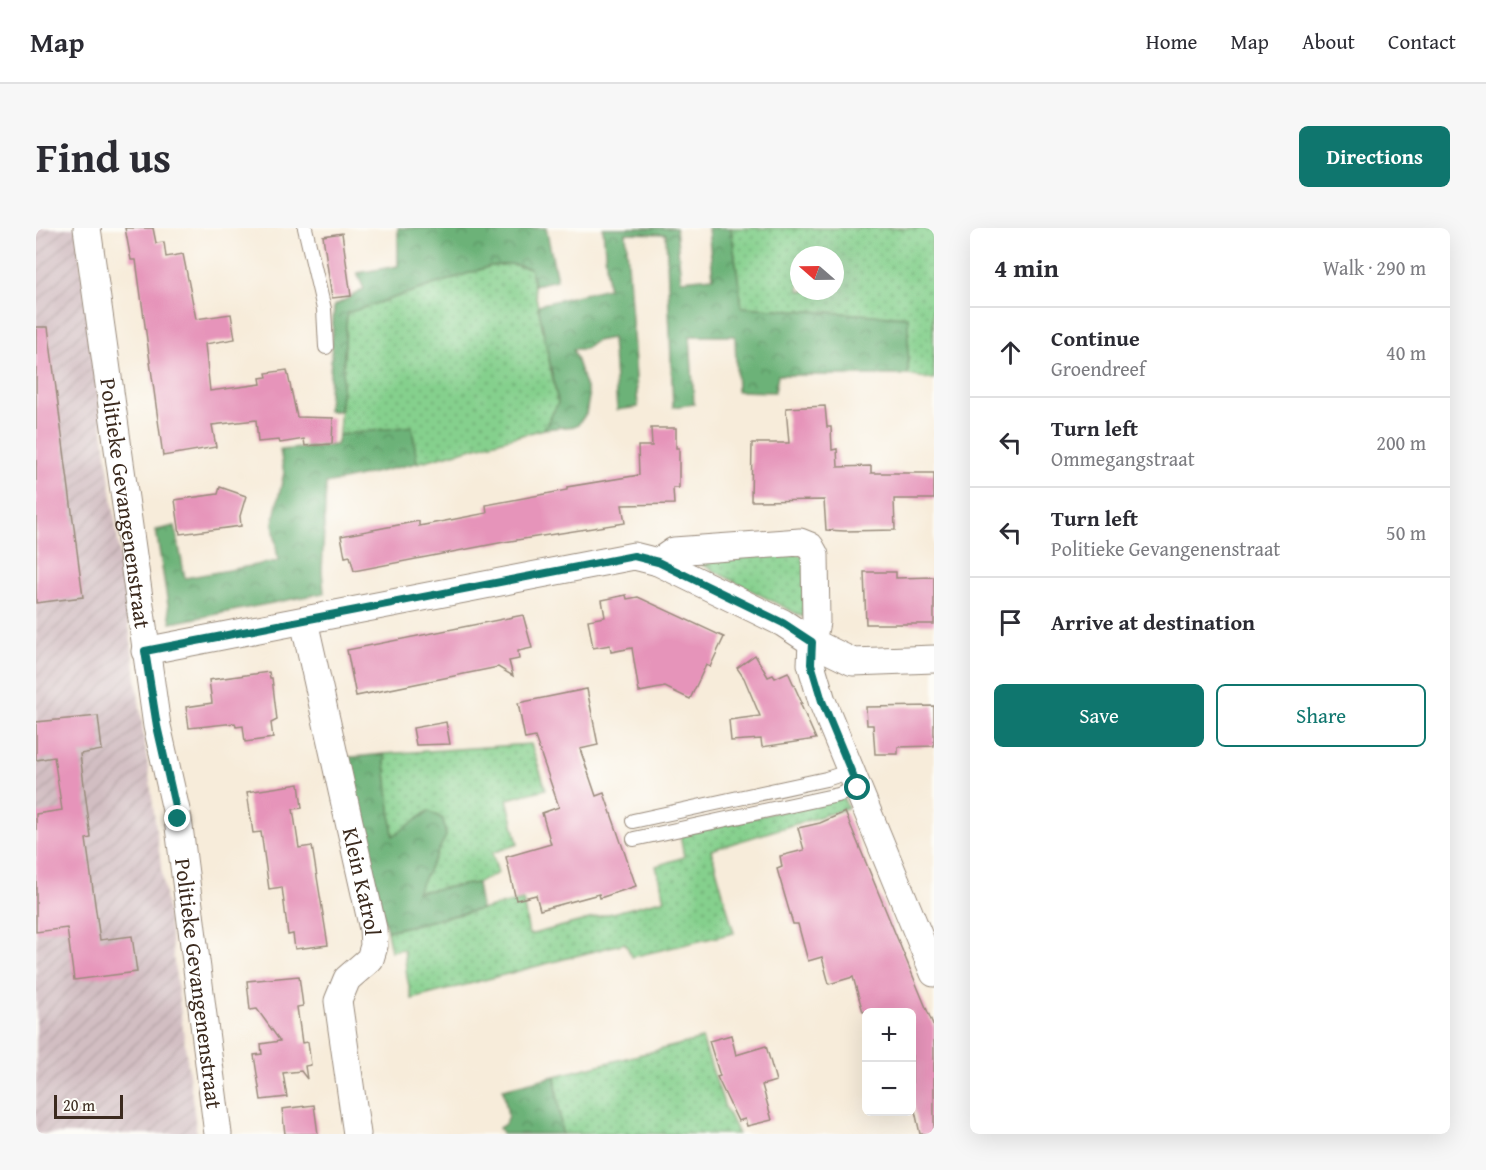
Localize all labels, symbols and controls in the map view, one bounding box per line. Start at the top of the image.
text: Map [30,21,84,62]
text: Home [1146,26,1197,57]
text: Map [1230,26,1269,57]
text: About [1302,26,1355,57]
text: Contact [1388,26,1456,57]
text: Find us [36,126,171,187]
button: Directions [1299,126,1450,187]
north arrow [790,246,844,300]
text: 4 min [994,248,1059,287]
text: Walk · 290 m [1323,253,1426,282]
text: Continue [1051,322,1140,354]
icon: ahead [994,336,1027,369]
text: 40 m [1386,338,1426,367]
text: Groendreef [1051,354,1145,383]
street label: Politieke Gevangenenstraat [92,376,159,631]
text: Turn left [1051,412,1138,444]
icon: left [994,426,1027,459]
text: 200 m [1376,428,1426,457]
text: Ommegangstraat [1051,444,1195,473]
text: Turn left [1051,502,1138,534]
icon: left [994,516,1027,549]
text: 50 m [1386,518,1426,547]
text: Politieke Gevangenenstraat [1051,534,1280,563]
icon: arrive [994,606,1027,639]
text: Arrive at destination [1051,606,1255,638]
button: Save [994,684,1204,747]
button: Share [1216,684,1426,747]
route start [844,774,870,800]
route end [164,805,190,831]
street label: Klein Katrol [335,824,389,936]
street label: Politieke Gevangenenstraat [167,856,231,1111]
map controls [862,1008,916,1116]
button: + [862,1008,916,1062]
button: − [862,1062,916,1116]
scale bar [54,1092,123,1120]
text: 20 m [63,1093,95,1117]

